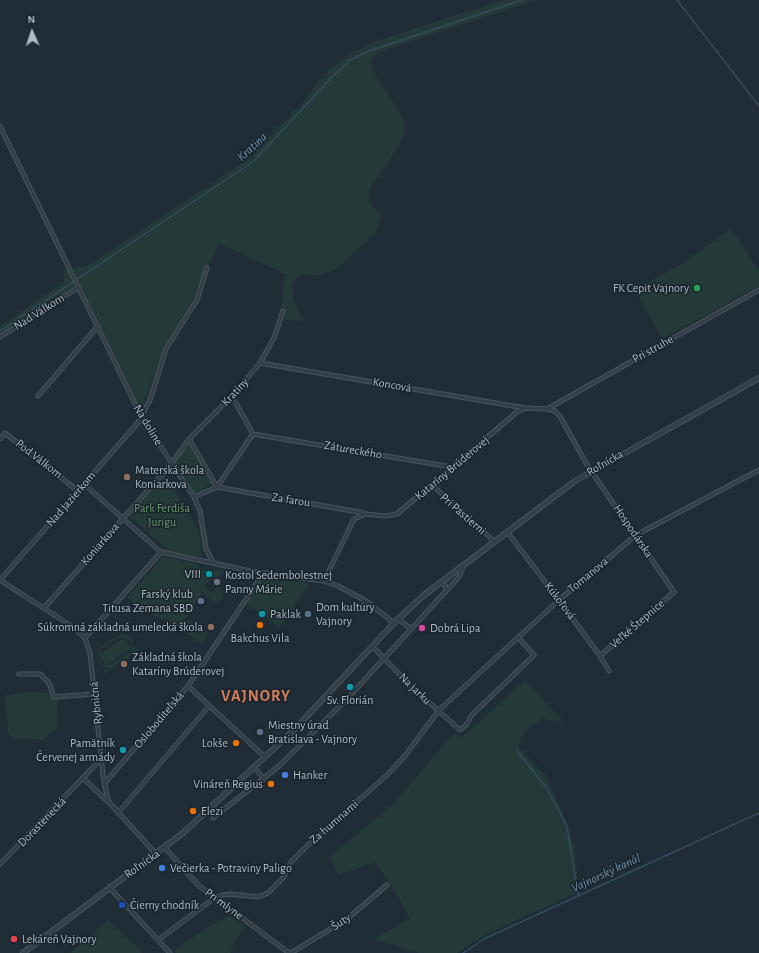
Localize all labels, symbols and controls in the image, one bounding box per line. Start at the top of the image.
north arrow [12,12,52,52]
text: N [27,14,35,25]
water label: Kratina [234,129,270,165]
place label: FK Cepit Vajnory [613,281,689,295]
marker: FK Cepit Vajnory [692,283,702,293]
street label: Nad Válkom [11,291,67,333]
street label: Pri struhe [630,332,676,366]
street label: Kratiny [218,375,252,409]
street label: Koncová [372,375,412,395]
street label: Na doline [130,402,166,448]
street label: Kataríny Brúderovej [412,433,492,503]
street label: Pod Válkom [13,436,65,482]
street label: Zátureckého [323,438,383,462]
street label: Roľnícka [584,447,626,479]
place label: Materská škola Koniarkova [135,463,204,491]
street label: Nad jazierkom [43,468,99,530]
marker: Materská škola Koniarkova [122,472,132,482]
street label: Za farou [271,490,311,510]
street label: Pri Pastierni [437,490,489,538]
park label: Park Ferdiša Jurigu [134,501,190,529]
street label: Hospodárska [610,502,656,560]
street label: Koniarkova [78,520,122,568]
street label: Tomanova [565,554,611,596]
place label: VIII [185,567,201,581]
place label: Kostol Sedembolestnej Panny Márie [225,568,332,596]
marker: VIII [204,569,214,579]
marker: Kostol Sedembolestnej Panny Márie [212,577,222,587]
street label: Kúkoľová [541,579,579,623]
place label: Farský klub Titusa Zemana SBD [102,587,193,615]
marker: Farský klub Titusa Zemana SBD [196,596,206,606]
street label: Veľké Štepnice [607,596,667,652]
place label: Dom kultúry Vajnory [316,600,375,628]
place label: Paklak [270,607,301,621]
marker: Paklak [257,609,267,619]
marker: Dom kultúry Vajnory [303,609,313,619]
place label: Súkromná základná umelecká škola [37,620,203,634]
marker: Bakchus Vila [255,620,265,630]
place label: Dobrá Lipa [430,621,481,635]
marker: Súkromná základná umelecká škola [206,622,216,632]
marker: Dobrá Lipa [417,623,427,633]
place label: Bakchus Vila [231,631,289,645]
place label: Základná škola Kataríny Brúderovej [132,650,224,678]
marker: Základná škola Kataríny Brúderovej [119,659,129,669]
street label: Na jarku [396,670,434,708]
street label: Rybničná [87,681,105,725]
marker: Sv. Florián [345,682,355,692]
district label: VAJNORY [221,686,291,706]
street label: Osloboditeľská [131,689,187,751]
place label: Sv. Florián [327,693,373,707]
place label: Miestny úrad Bratislava - Vajnory [268,718,357,746]
marker: Miestny úrad Bratislava - Vajnory [255,727,265,737]
place label: Pamätník Červenej armády [36,736,115,764]
place label: Lokše [202,736,228,750]
marker: Lokše [231,738,241,748]
marker: Pamätník Červenej armády [118,745,128,755]
place label: Hanker [293,768,327,782]
marker: Hanker [280,770,290,780]
place label: Vináreň Regius [193,777,263,791]
marker: Vináreň Regius [266,779,276,789]
street label: Dorastenecká [15,794,69,850]
street label: Za humnami [307,797,361,847]
place label: Elezi [201,804,223,818]
marker: Elezi [188,806,198,816]
street label: Roľnícka [121,847,163,881]
water label: Vajnorský kanál [569,850,643,896]
place label: Večierka - Potraviny Paligo [170,861,292,875]
marker: Večierka - Potraviny Paligo [157,863,167,873]
street label: Pri mlyne [202,885,246,923]
place label: Čierny chodník [130,898,199,912]
marker: Čierny chodník [117,900,127,910]
street label: Šuty [328,910,354,934]
place label: Lekáreň Vajnory [22,932,97,946]
marker: Lekáreň Vajnory [9,934,19,944]

